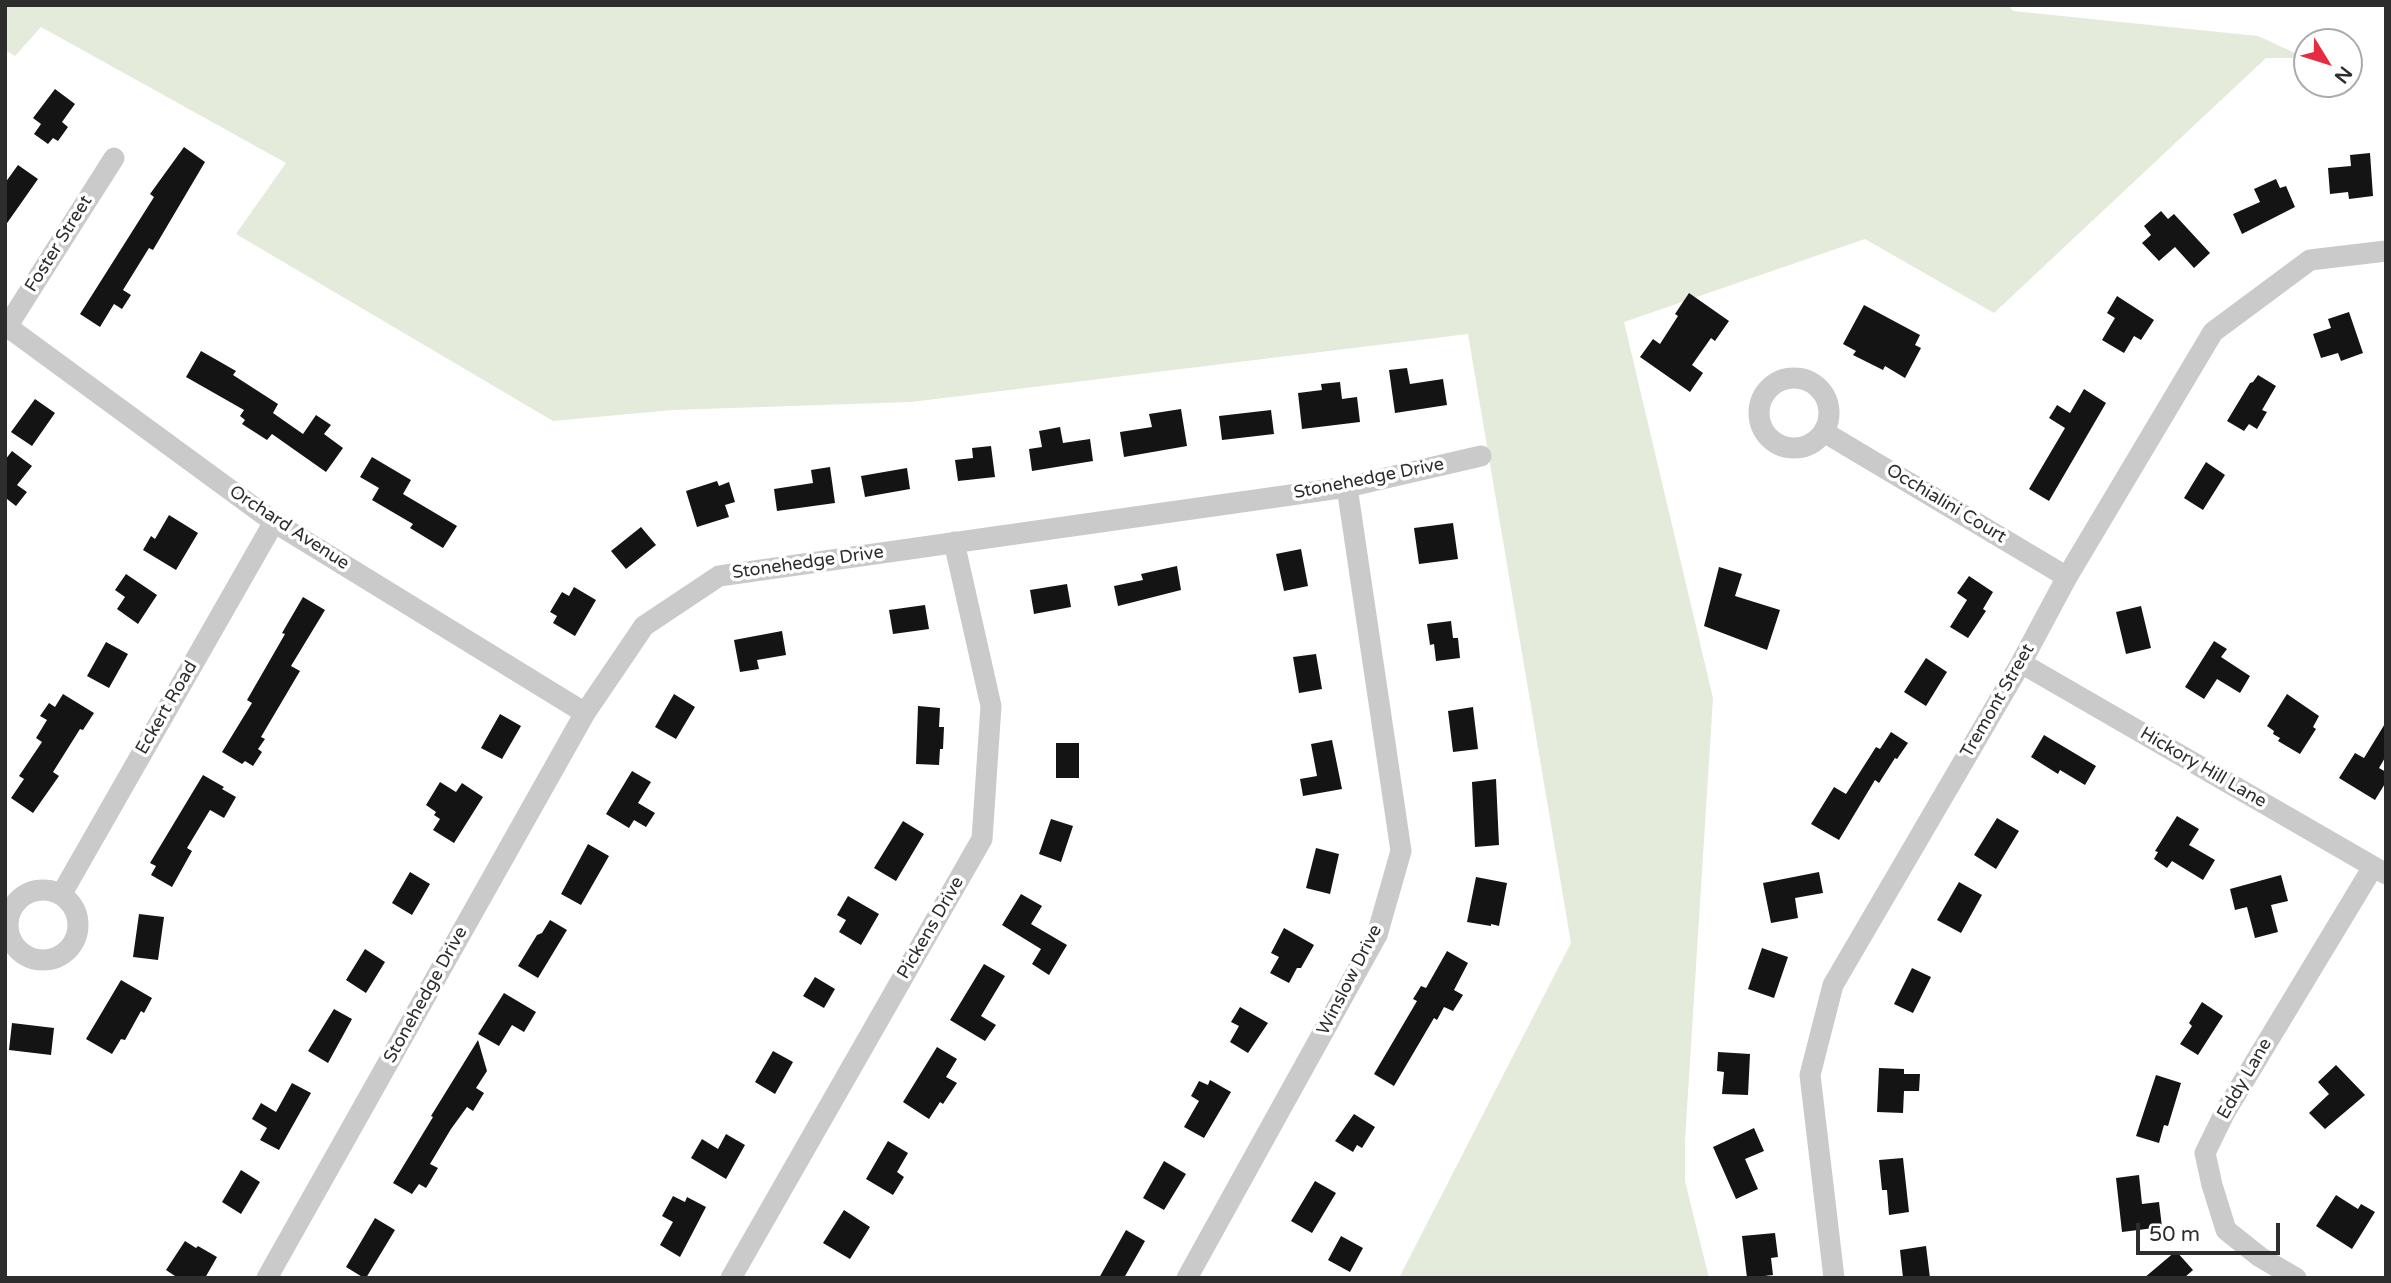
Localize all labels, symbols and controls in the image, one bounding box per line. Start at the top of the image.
north arrow [2293,28,2363,98]
text: N [2330,62,2356,87]
street label: Foster Street [21,192,97,296]
street label: Stonehedge Drive [1292,454,1446,504]
street label: Occhialini Court [1882,460,2010,548]
street label: Orchard Avenue [225,481,353,575]
street label: Stonehedge Drive [731,542,885,584]
street label: Tremont Street [1957,640,2039,762]
street label: Eckert Road [132,657,202,759]
street label: Hickory Hill Lane [2136,723,2270,813]
street label: Pickens Drive [893,873,969,983]
street label: Winslow Drive [1313,921,1387,1039]
street label: Stonehedge Drive [380,923,472,1067]
street label: Eddy Lane [2213,1035,2277,1123]
scale bar [2139,1210,2282,1254]
text: 50 m [2149,1222,2200,1247]

